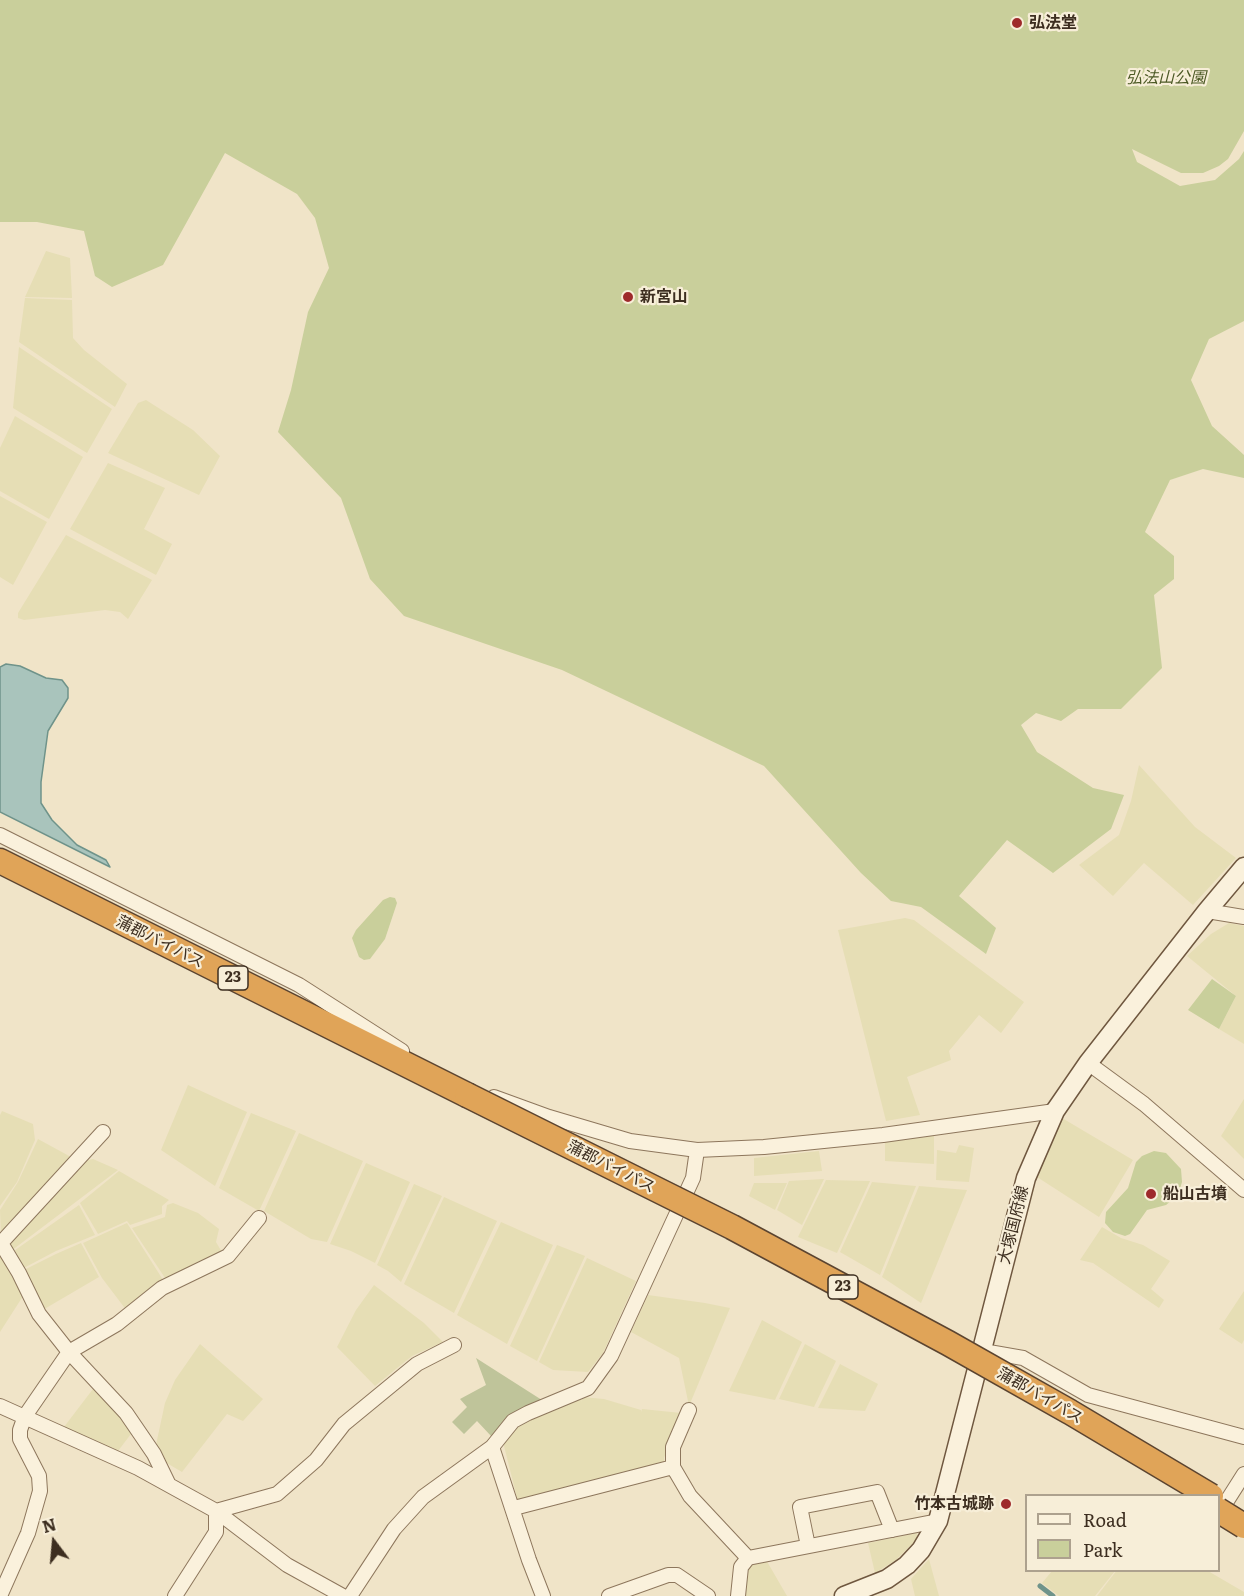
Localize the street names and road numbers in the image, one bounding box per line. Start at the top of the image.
street label: 蒲郡バイパス [113,912,207,972]
road number: 23 [218,966,248,990]
street label: 蒲郡バイパス [564,1137,658,1197]
street label: 大塚国府線 [995,1184,1033,1266]
road number: 23 [828,1275,858,1299]
street label: 蒲郡バイパス [994,1364,1086,1428]

